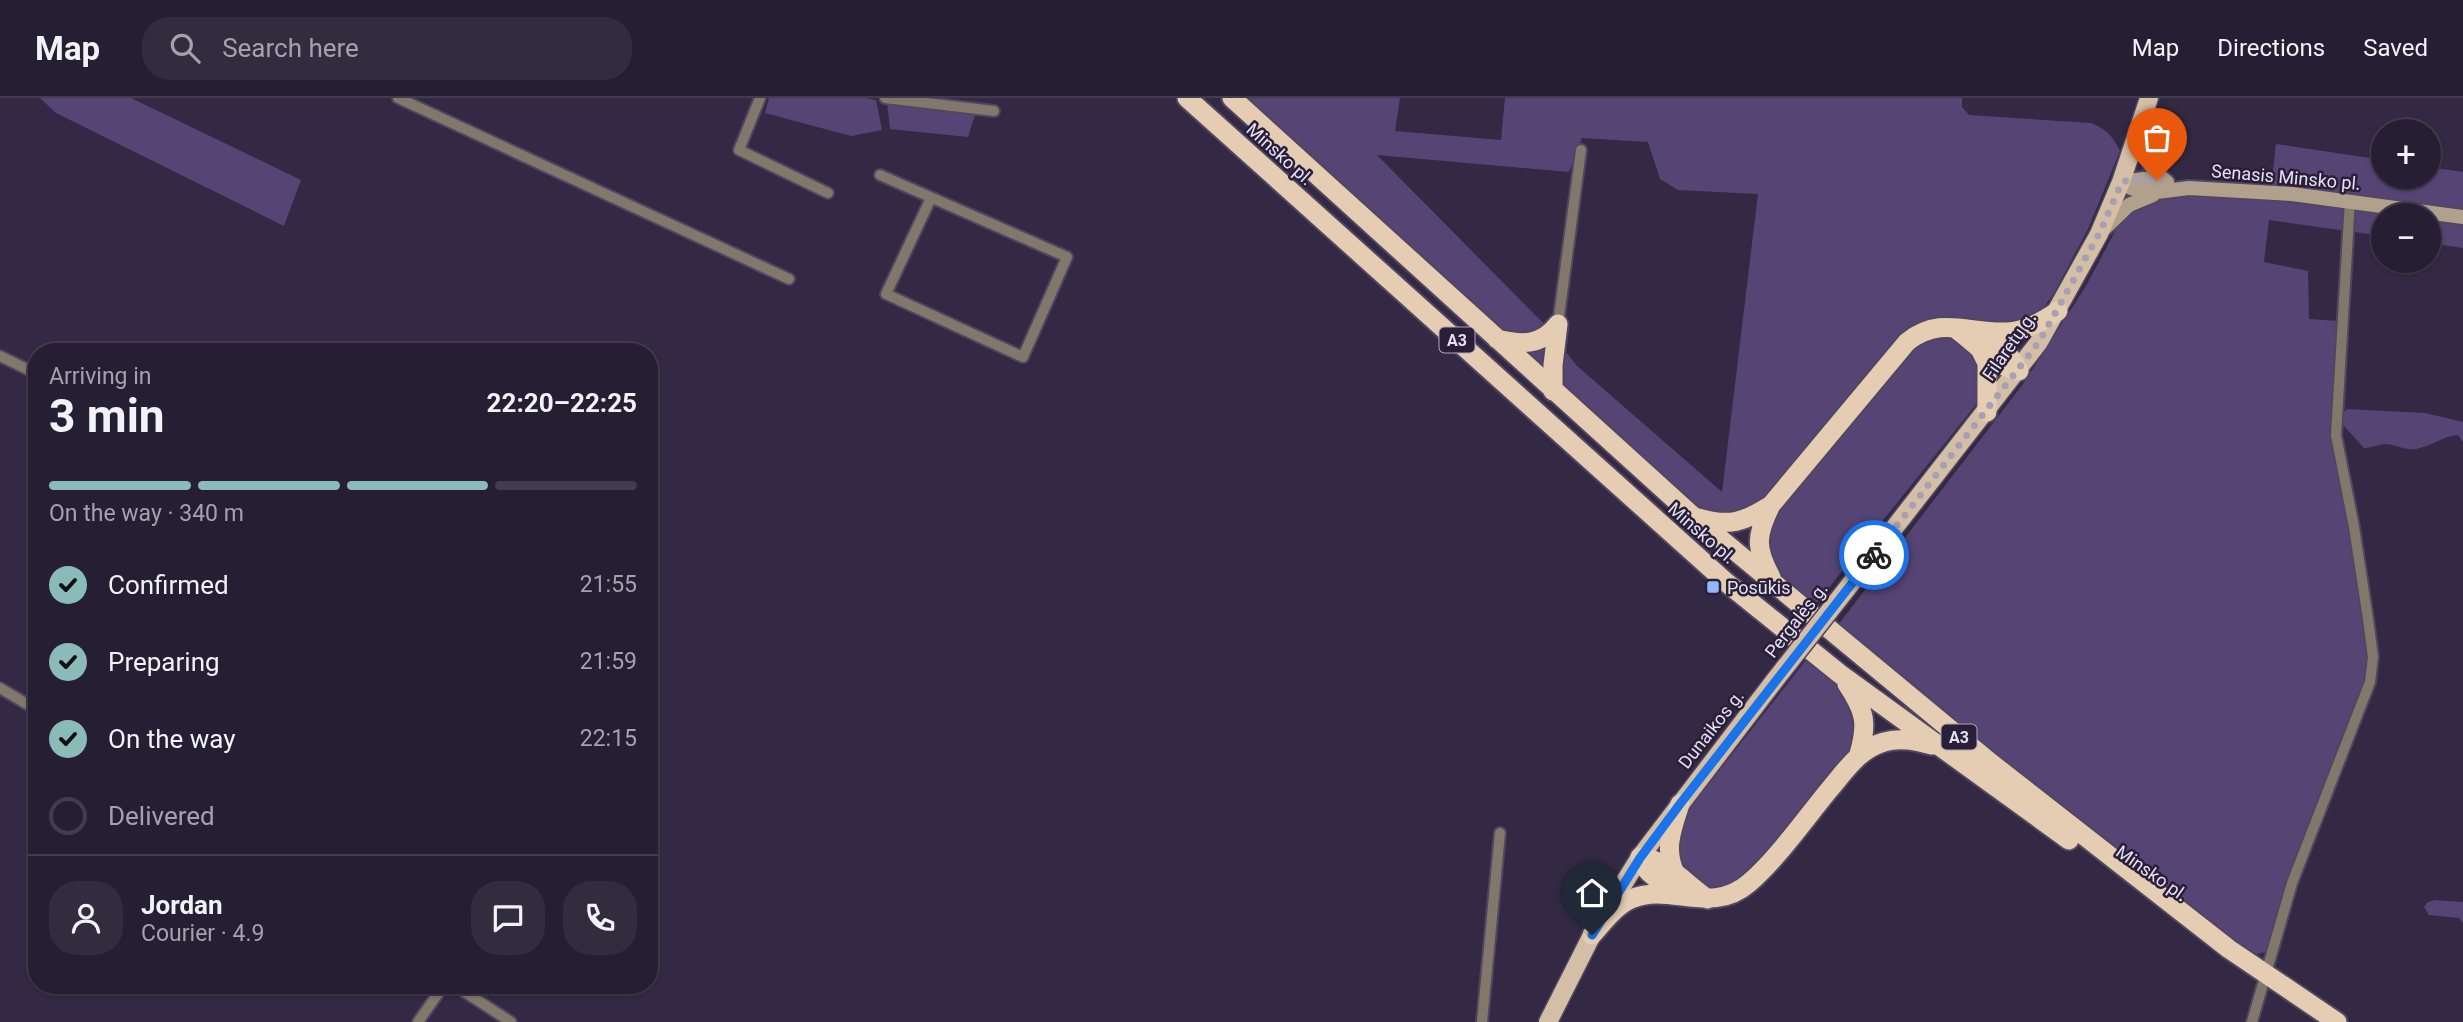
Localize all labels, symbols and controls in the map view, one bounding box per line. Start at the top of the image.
search box [142,17,632,80]
text: Map [35,29,100,68]
icon: search [166,29,204,67]
text: Search here [222,33,359,63]
text: Map [2132,34,2179,62]
text: Directions [2217,34,2325,62]
text: Saved [2363,34,2428,62]
pin [2127,108,2187,180]
street label: Minsko pl. [1242,119,1318,189]
icon: bag [2138,119,2176,157]
map controls [2371,119,2441,273]
button: + [2371,119,2441,189]
street label: Senasis Minsko pl. [2210,160,2362,194]
button: − [2371,203,2441,273]
street label: Filaretų g. [1978,308,2040,384]
road number: A3 [1440,328,1474,352]
text: Arriving in [49,363,152,390]
text: 22:20–22:25 [487,388,637,418]
text: 3 min [49,389,165,443]
street label: Minsko pl. [1664,498,1740,568]
text: On the way · 340 m [49,500,244,527]
courier [1839,520,1909,590]
icon: bike [1855,536,1893,574]
icon: check [49,566,87,604]
text: Confirmed [108,570,229,600]
text: 21:55 [580,571,637,598]
place label: Posūkis [1727,577,1791,598]
street label: Pergalės g. [1760,578,1832,662]
marker: Posūkis [1705,579,1721,595]
icon: check [49,643,87,681]
text: Preparing [108,647,220,677]
text: 21:59 [580,648,637,675]
street label: Dunaikos g. [1674,686,1748,772]
icon: check [49,720,87,758]
text: On the way [108,724,236,754]
road number: A3 [1941,724,1976,750]
text: 22:15 [580,725,637,752]
text: Delivered [108,801,215,831]
street label: Minsko pl. [2112,841,2192,905]
pin [1562,863,1622,935]
icon: home [1573,874,1611,912]
button: person [49,881,123,955]
button: chat [471,881,545,955]
button: phone [563,881,637,955]
text: Jordan [141,890,223,920]
text: Courier · 4.9 [141,920,264,947]

